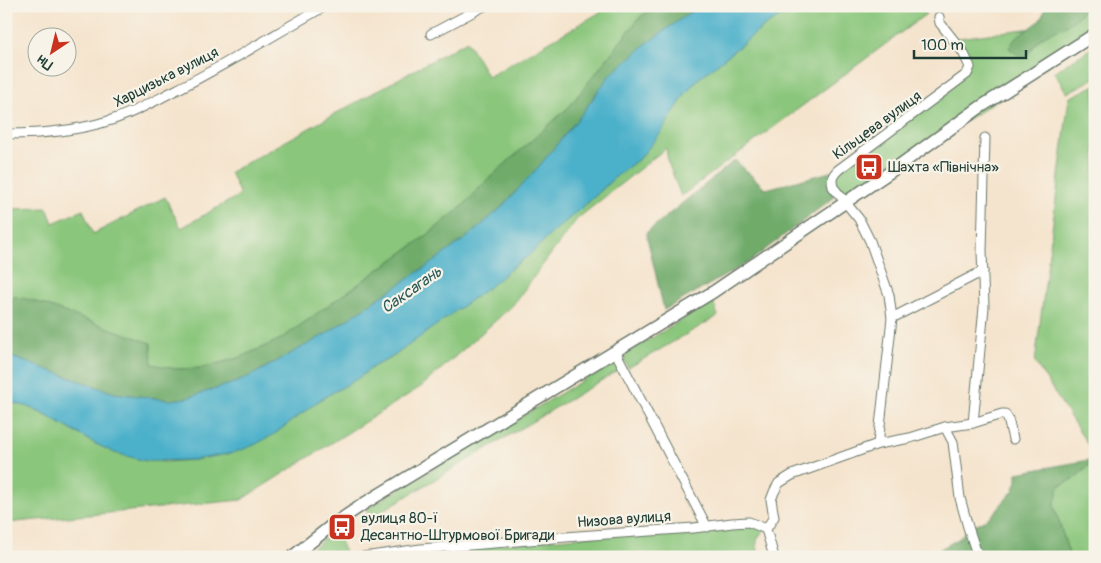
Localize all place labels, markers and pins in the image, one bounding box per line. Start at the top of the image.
bus stop icon: Шахта «Північна» [854,152,884,182]
place label: Шахта «Північна» [888,158,999,177]
place label: вулиця 80-ї Десантно-Штурмової Бригади [360,509,555,545]
bus stop icon: вулиця 80-ї Десантно-Штурмової Бригади [327,512,357,542]

